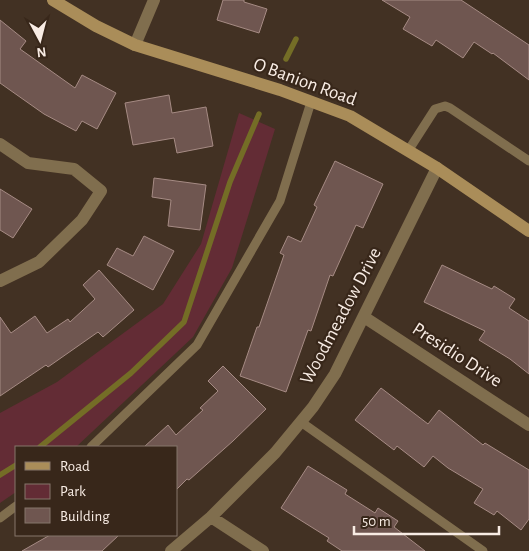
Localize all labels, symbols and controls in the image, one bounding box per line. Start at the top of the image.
north arrow [15,15,65,65]
text: N [36,44,47,59]
street label: O Banion Road [251,55,359,109]
street label: Woodmeadow Drive [297,245,385,387]
street label: Presidio Drive [409,319,505,391]
legend [15,446,178,536]
text: Road [60,459,90,474]
text: Park [60,484,86,499]
scale bar [354,504,499,536]
text: Building [60,509,110,524]
text: 50 m [362,514,391,529]

